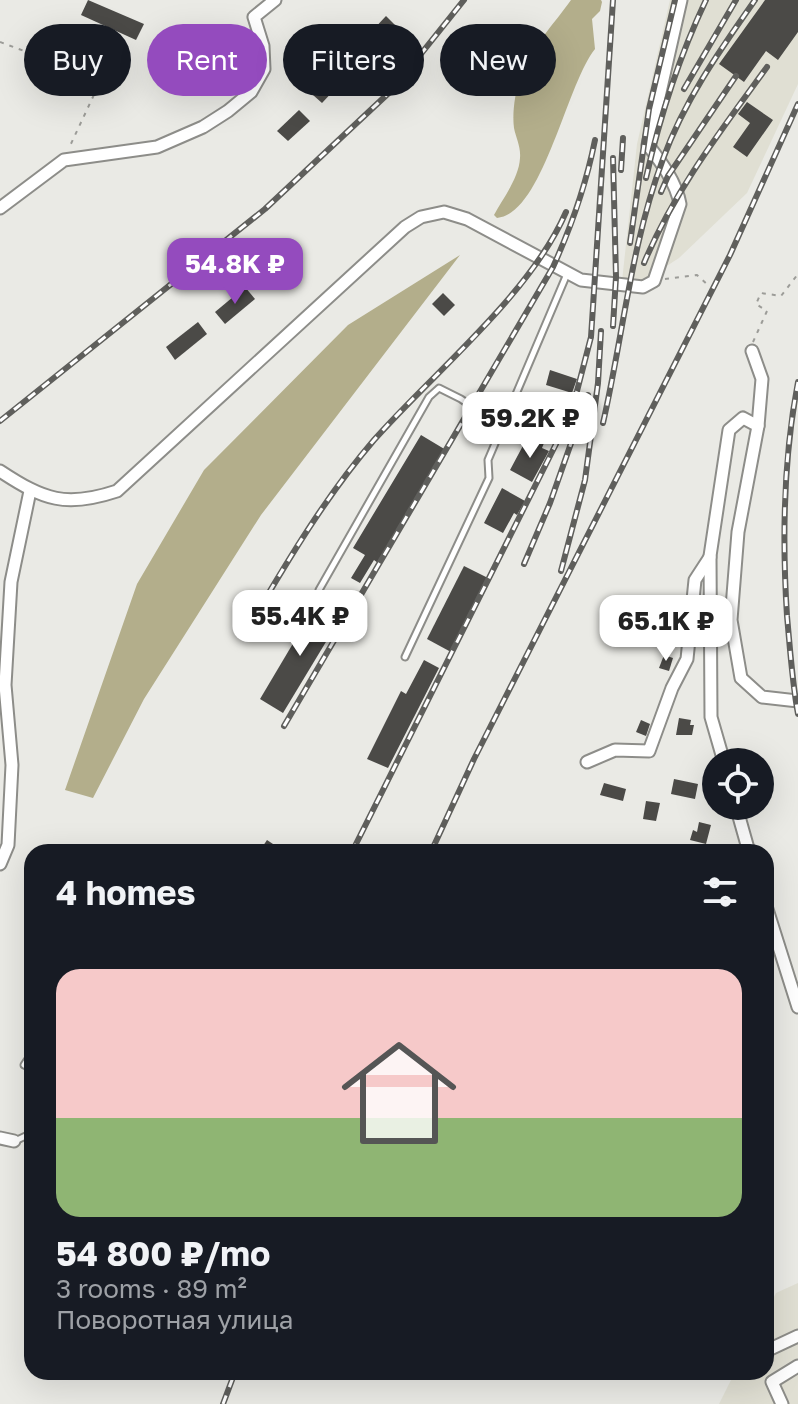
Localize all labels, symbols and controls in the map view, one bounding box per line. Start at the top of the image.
chip: Buy [24,24,131,96]
chip: Rent [147,24,267,96]
chip: Filters [283,24,424,96]
chip: New [440,24,556,96]
pin: 54.8K ₽ [161,238,309,306]
text: 54.8K ₽ [185,248,285,279]
pin: 59.2K ₽ [456,392,604,460]
text: 59.2K ₽ [480,402,580,433]
pin: 55.4K ₽ [226,590,374,658]
pin: 65.1K ₽ [592,595,740,663]
text: 55.4K ₽ [250,600,350,631]
text: 65.1K ₽ [618,605,714,636]
map controls [702,748,774,820]
button: locate [702,748,774,820]
icon: filters [698,870,742,914]
text: 4 homes [56,872,196,912]
icon: home [327,1021,471,1165]
text: 54 800 ₽/mo [56,1233,270,1273]
text: 3 rooms · 89 m² [56,1273,247,1304]
text: Поворотная улица [56,1304,294,1335]

